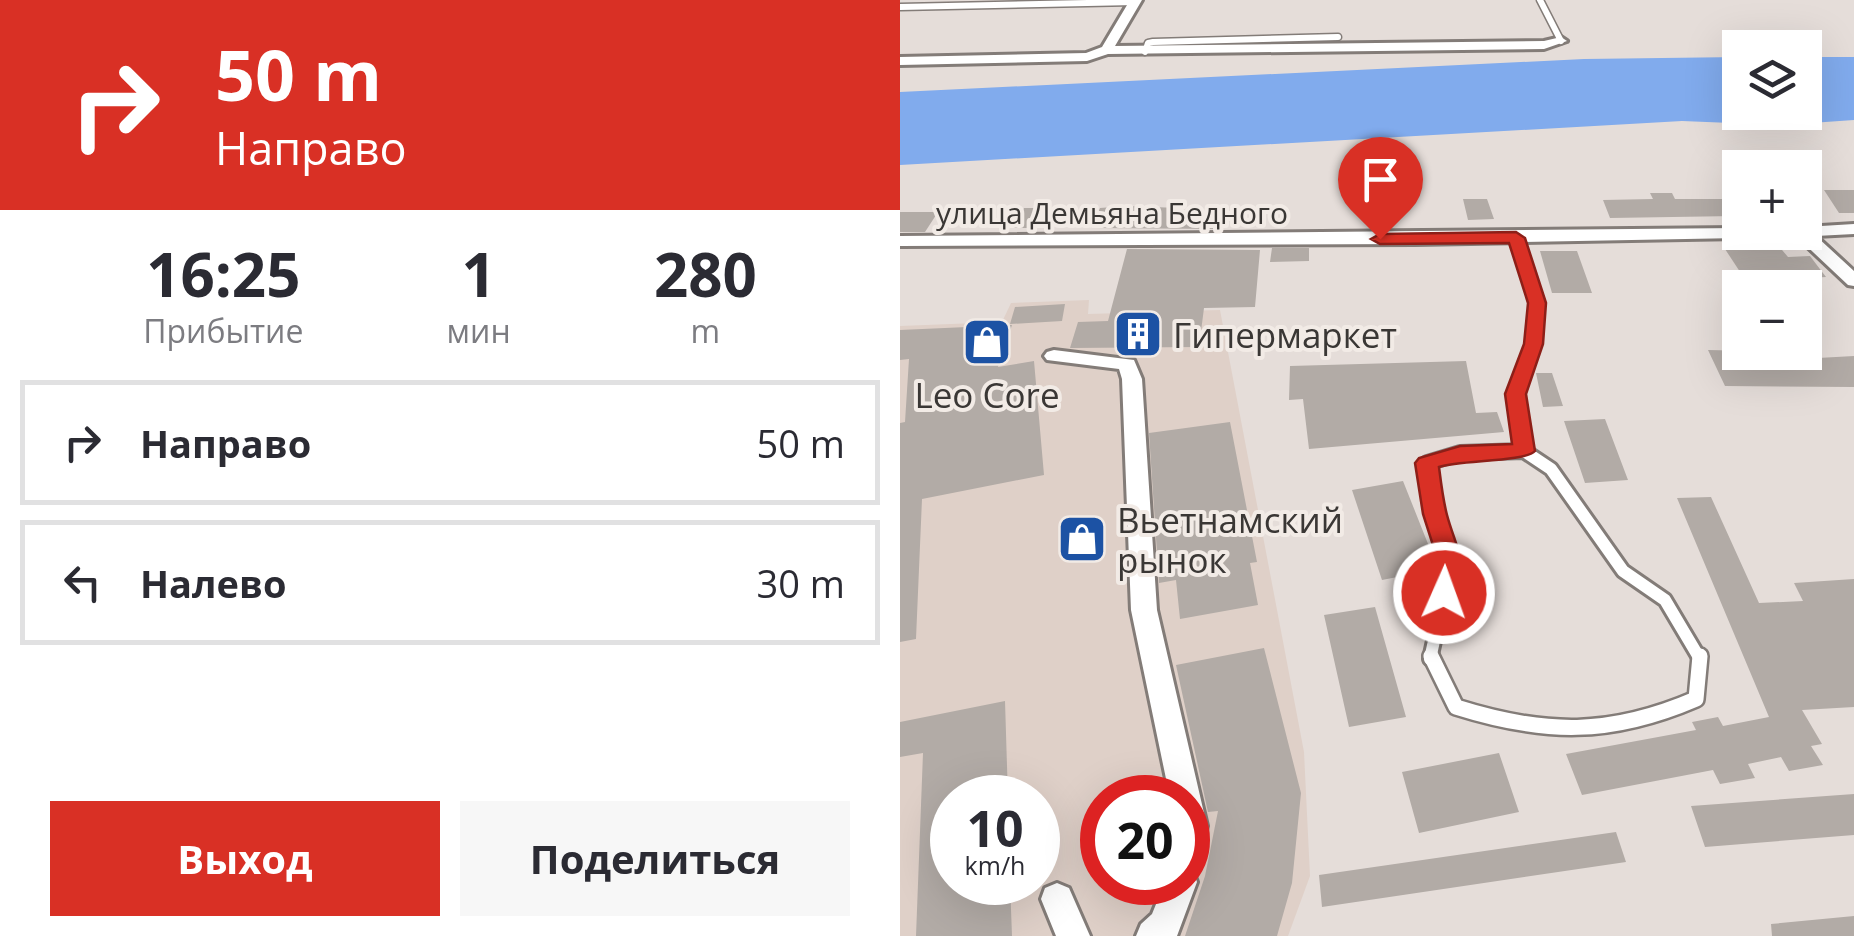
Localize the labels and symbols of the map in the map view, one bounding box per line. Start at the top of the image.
pin [1338,137,1423,240]
street label: улица Демьяна Бедного [936,192,1288,233]
building icon: Гипермаркет [1112,308,1164,360]
place label: Гипермаркет [1173,311,1397,358]
shop icon: Leo Core [961,316,1013,368]
place label: Leo Core [914,371,1060,418]
place label: Вьетнамский рынок [1117,496,1343,583]
shop icon: Вьетнамский рынок [1056,513,1108,565]
position arrow [1392,541,1496,645]
speed limit sign: 20 [1080,775,1210,905]

